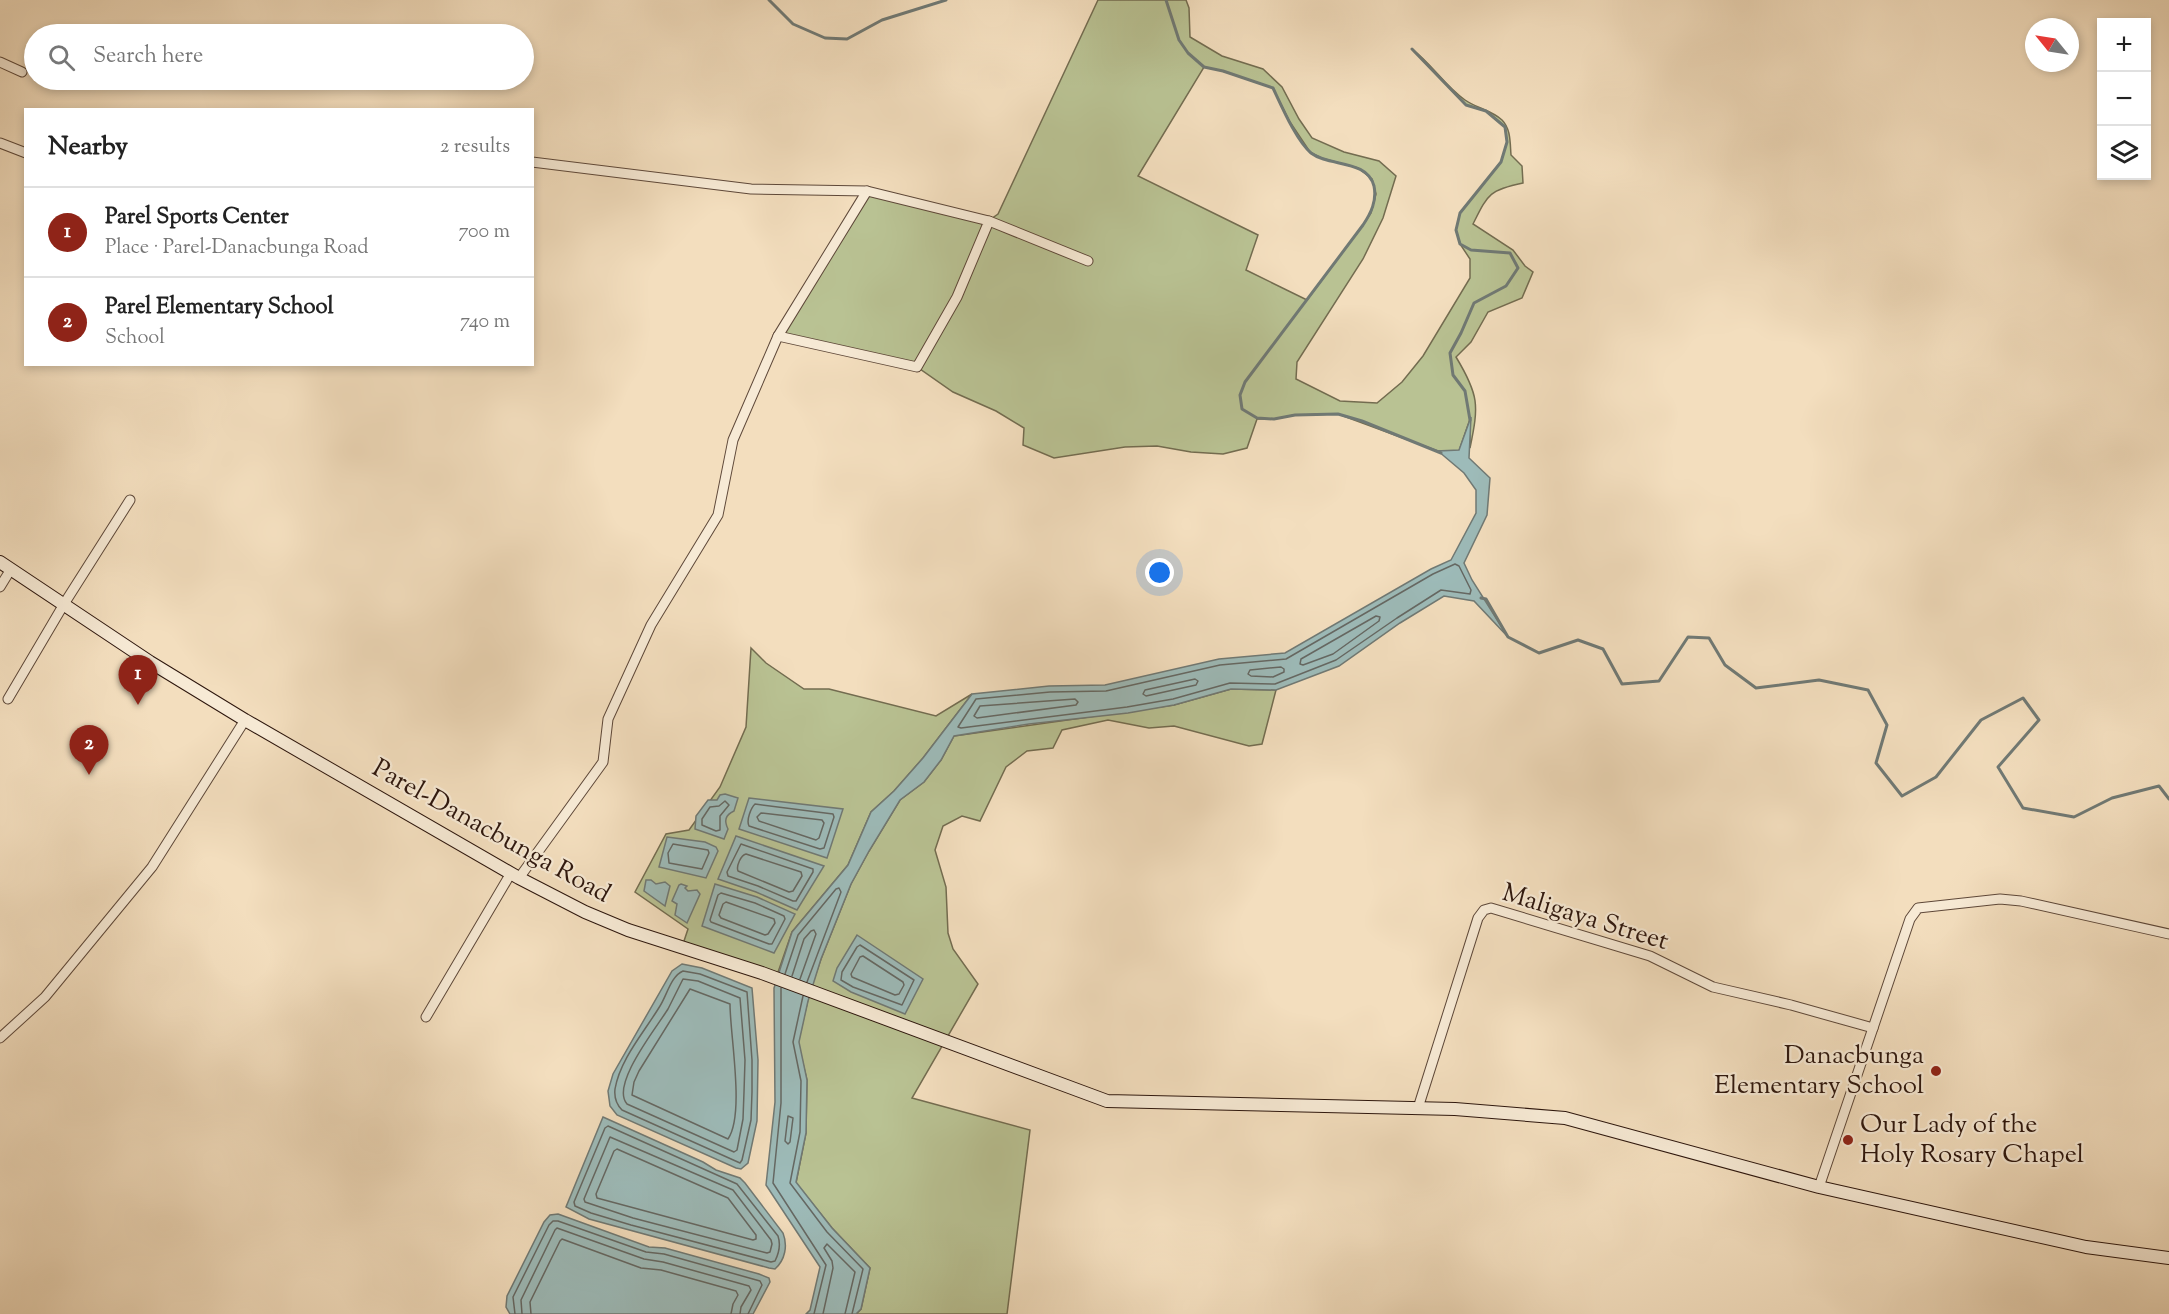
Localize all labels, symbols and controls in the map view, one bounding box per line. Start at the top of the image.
north arrow [2025,18,2079,72]
map controls [2097,18,2151,180]
button: + [2097,18,2151,72]
search box [24,24,534,90]
icon: search [45,41,78,74]
text: Search here [93,41,203,73]
button: − [2097,72,2151,126]
button: layers [2097,126,2151,180]
text: Nearby [48,129,128,166]
text: 2 results [440,133,510,162]
text: Parel Sports Center [105,202,289,234]
text: 1 [64,218,71,247]
text: 700 m [458,218,510,247]
text: Place · Parel-Danacbunga Road [105,234,369,263]
text: Parel Elementary School [105,292,334,324]
text: 2 [63,308,72,337]
text: 740 m [460,308,510,337]
text: School [105,324,165,353]
your location [1145,558,1174,587]
pin: 1 [118,656,158,705]
pin: 2 [70,726,109,775]
street label: Parel-Danacbunga Road [365,751,617,913]
street label: Maligaya Street [1497,875,1673,961]
place label: Danacbunga Elementary School [1714,1038,1924,1105]
marker: Danacbunga Elementary School [1929,1064,1943,1078]
place label: Our Lady of the Holy Rosary Chapel [1860,1107,2084,1174]
marker: Our Lady of the Holy Rosary Chapel [1841,1133,1855,1147]

